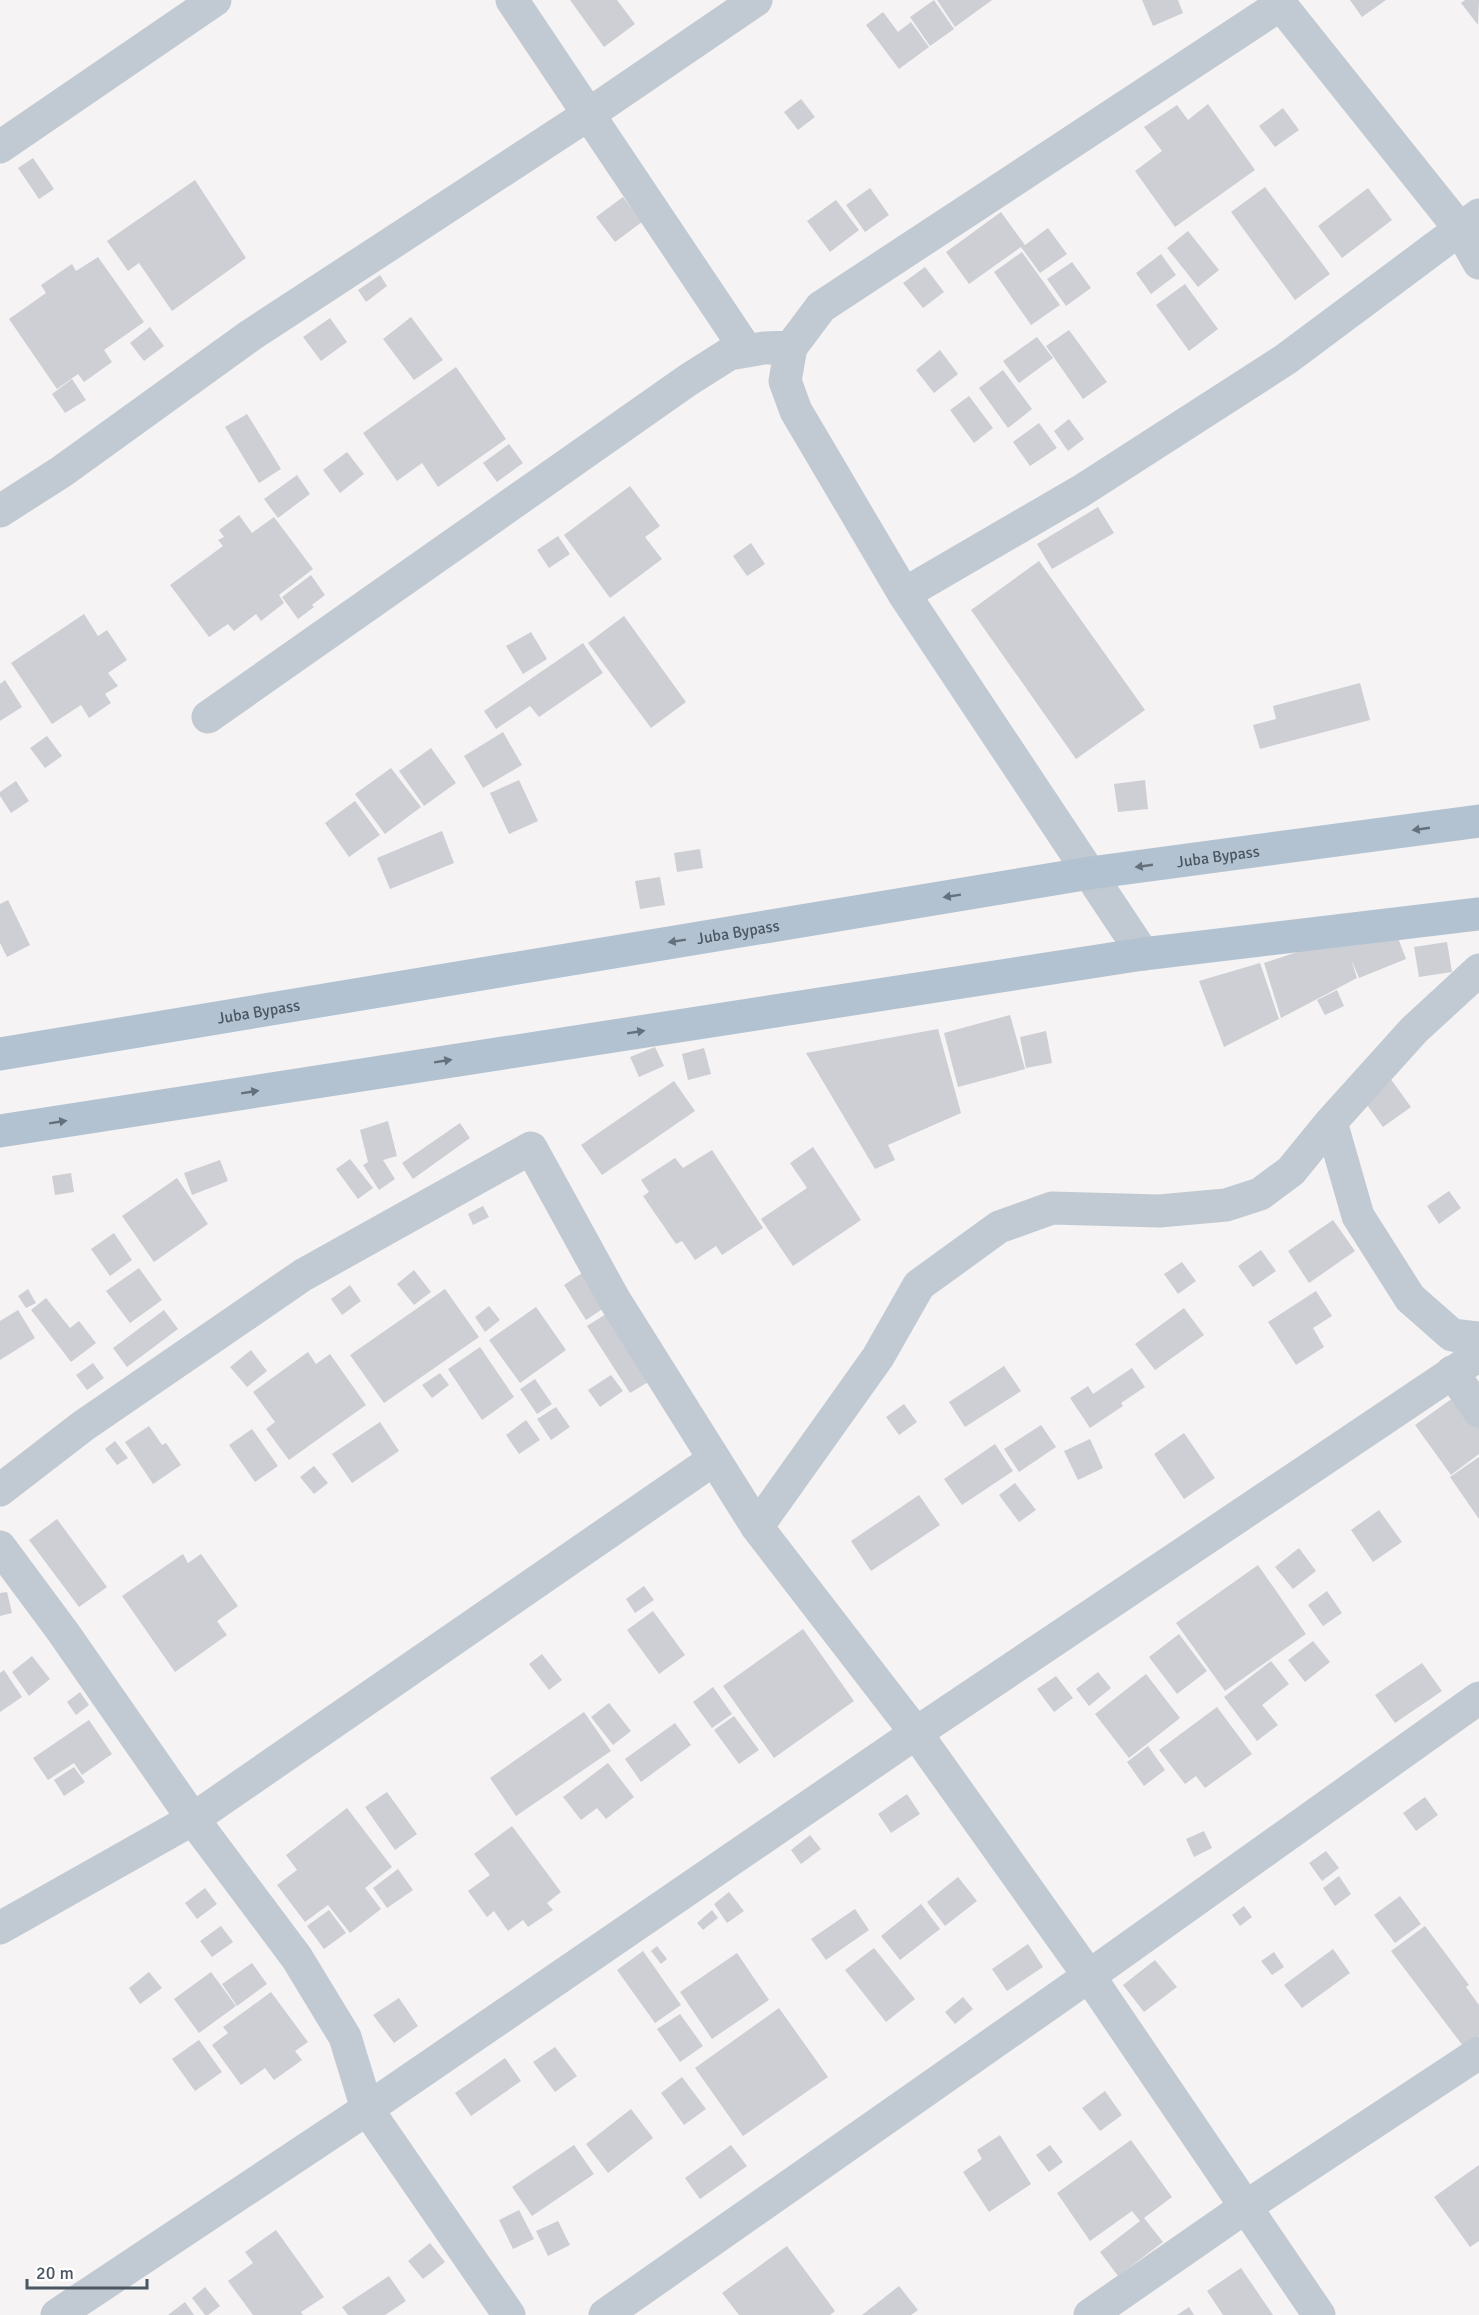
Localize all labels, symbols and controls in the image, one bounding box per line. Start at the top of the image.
one-way arrow [1411,824,1430,833]
street label: Juba Bypass [1175,841,1261,872]
one-way arrow [1135,861,1154,870]
one-way arrow [942,892,961,901]
street label: Juba Bypass [695,916,781,949]
one-way arrow [667,937,686,946]
street label: Juba Bypass [216,995,302,1029]
one-way arrow [626,1027,645,1036]
one-way arrow [434,1057,453,1066]
one-way arrow [241,1087,260,1096]
one-way arrow [48,1118,67,1127]
scale bar [27,2252,147,2290]
text: 20 m [36,2262,74,2284]

